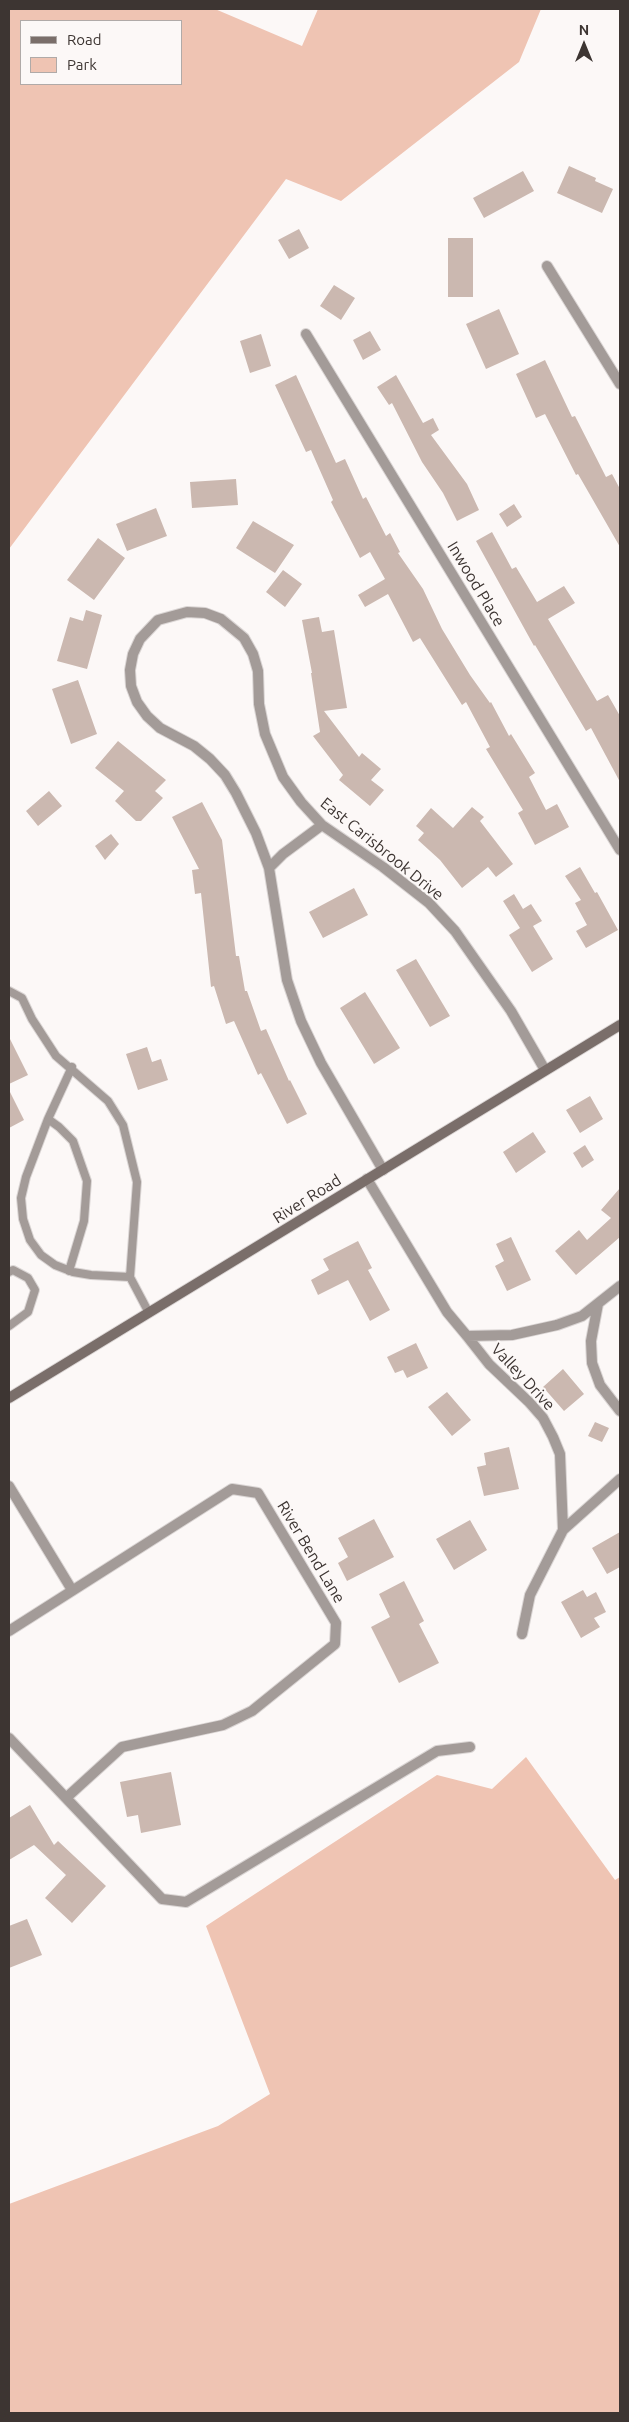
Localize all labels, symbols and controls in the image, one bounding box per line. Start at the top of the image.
legend [20,20,182,85]
north arrow [559,20,609,70]
text: N [579,22,589,38]
text: Road [67,31,102,48]
text: Park [67,56,97,73]
street label: Inwood Place [443,538,509,630]
street label: East Carisbrook Drive [317,793,447,905]
street label: River Road [269,1170,345,1228]
street label: Valley Drive [487,1340,559,1414]
street label: River Bend Lane [273,1497,349,1607]

